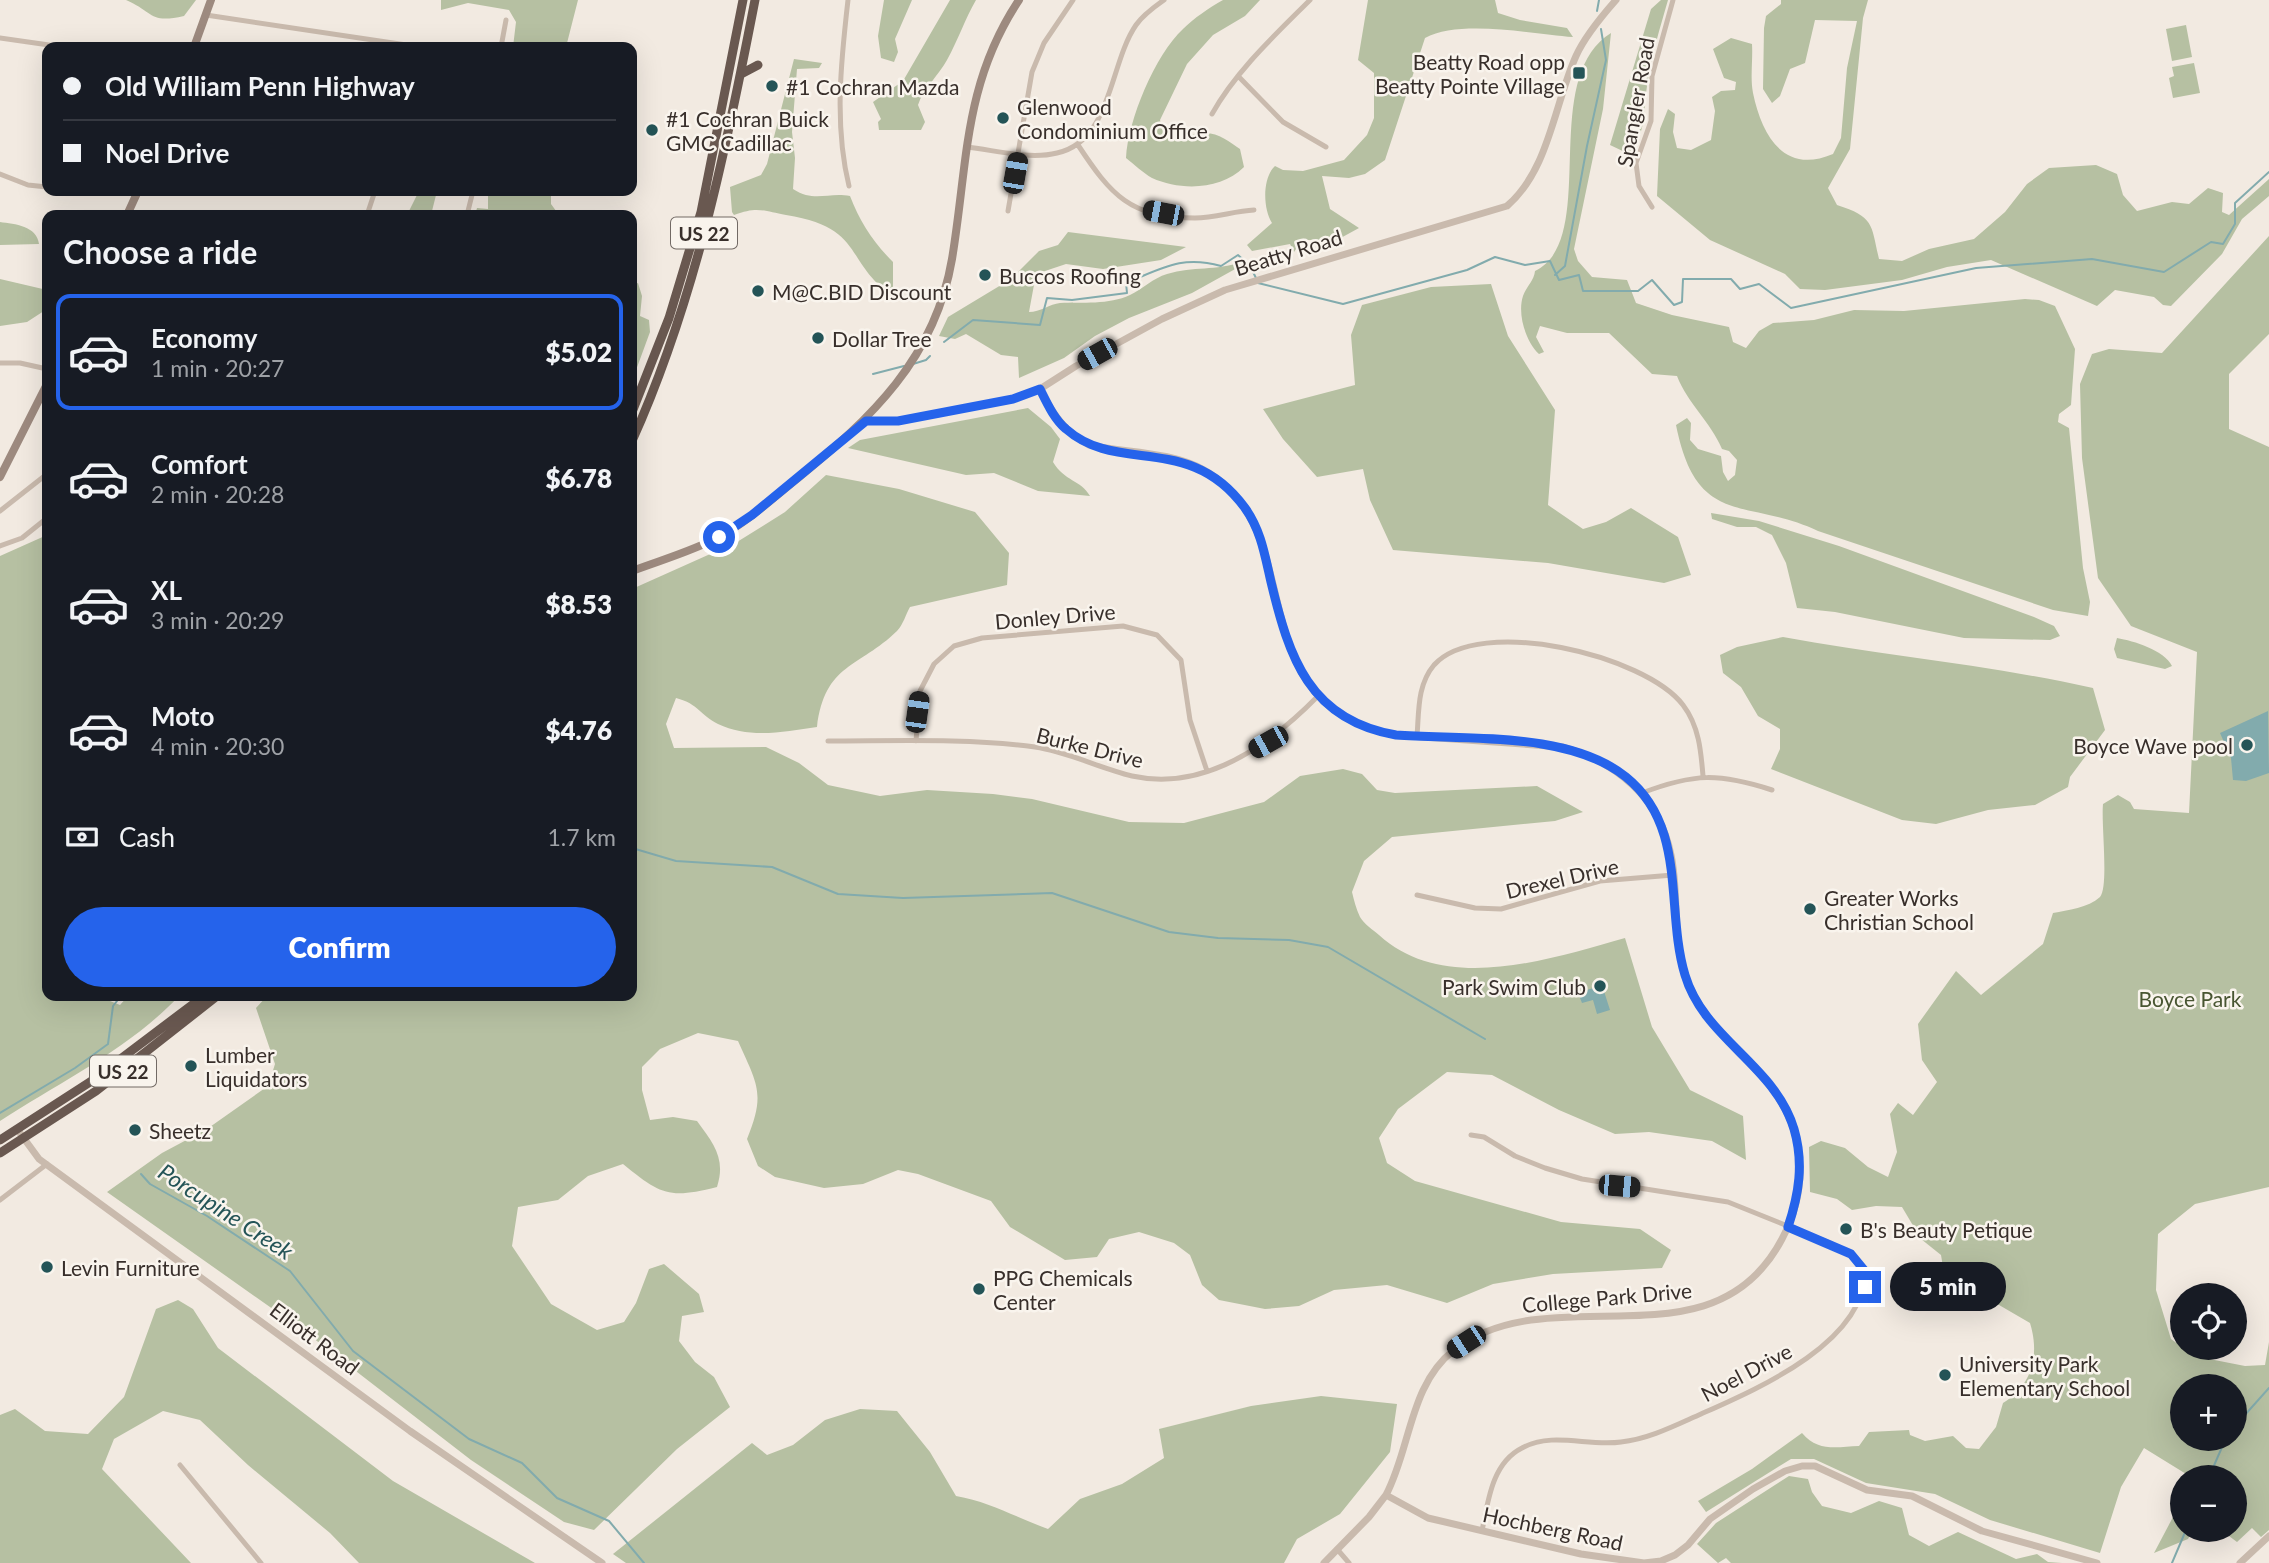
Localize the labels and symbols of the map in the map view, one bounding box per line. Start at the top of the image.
street label: Spangler Road [1611,35,1659,169]
place label: Beatty Road opp Beatty Pointe Village [1375,49,1565,98]
marker: Beatty Road opp Beatty Pointe Village [1571,65,1587,81]
place label: #1 Cochran Mazda [786,74,959,99]
marker: #1 Cochran Mazda [764,78,780,94]
place label: Glenwood Condominium Office [1017,94,1208,143]
place label: #1 Cochran Buick GMC Cadillac [666,106,829,155]
marker: Glenwood Condominium Office [995,110,1011,126]
marker: #1 Cochran Buick GMC Cadillac [644,122,660,138]
car [1002,150,1029,196]
car [1141,199,1186,227]
road number: US 22 [671,218,737,248]
street label: Beatty Road [1231,224,1345,280]
place label: Buccos Roofing [999,263,1141,288]
marker: Buccos Roofing [977,267,993,283]
place label: M@C.BID Discount [772,279,952,304]
marker: M@C.BID Discount [750,283,766,299]
place label: Dollar Tree [832,326,932,351]
marker: Dollar Tree [810,330,826,346]
car [1074,335,1121,373]
route start [703,521,735,553]
street label: Donley Drive [994,598,1116,634]
car [904,690,931,734]
street label: Burke Drive [1034,722,1146,772]
car [1245,723,1292,761]
place label: Boyce Wave pool [2073,733,2233,758]
marker: Boyce Wave pool [2239,737,2255,753]
street label: Drexel Drive [1503,853,1621,903]
place label: Greater Works Christian School [1824,885,1974,934]
marker: Greater Works Christian School [1802,901,1818,917]
place label: Park Swim Club [1442,974,1586,999]
marker: Park Swim Club [1592,978,1608,994]
park label: Boyce Park [2139,986,2242,1011]
place label: Lumber Liquidators [205,1042,307,1091]
road number: US 22 [90,1056,156,1086]
marker: Lumber Liquidators [183,1058,199,1074]
place label: Sheetz [149,1118,211,1143]
marker: Sheetz [127,1122,143,1138]
water label: Porcupine Creek [153,1157,300,1266]
car [1598,1174,1641,1198]
place label: B's Beauty Petique [1860,1217,2033,1242]
marker: B's Beauty Petique [1838,1221,1854,1237]
place label: Levin Furniture [61,1255,200,1280]
marker: Levin Furniture [39,1259,55,1275]
callout: 5 min [1890,1262,2005,1312]
place label: PPG Chemicals Center [993,1265,1133,1314]
route end [1849,1271,1881,1303]
street label: College Park Drive [1521,1277,1693,1317]
marker: PPG Chemicals Center [971,1281,987,1297]
street label: Elliott Road [266,1296,364,1380]
car [1443,1322,1490,1362]
street label: Noel Drive [1696,1338,1796,1406]
place label: University Park Elementary School [1959,1351,2130,1400]
marker: University Park Elementary School [1937,1367,1953,1383]
street label: Hochberg Road [1481,1501,1625,1555]

